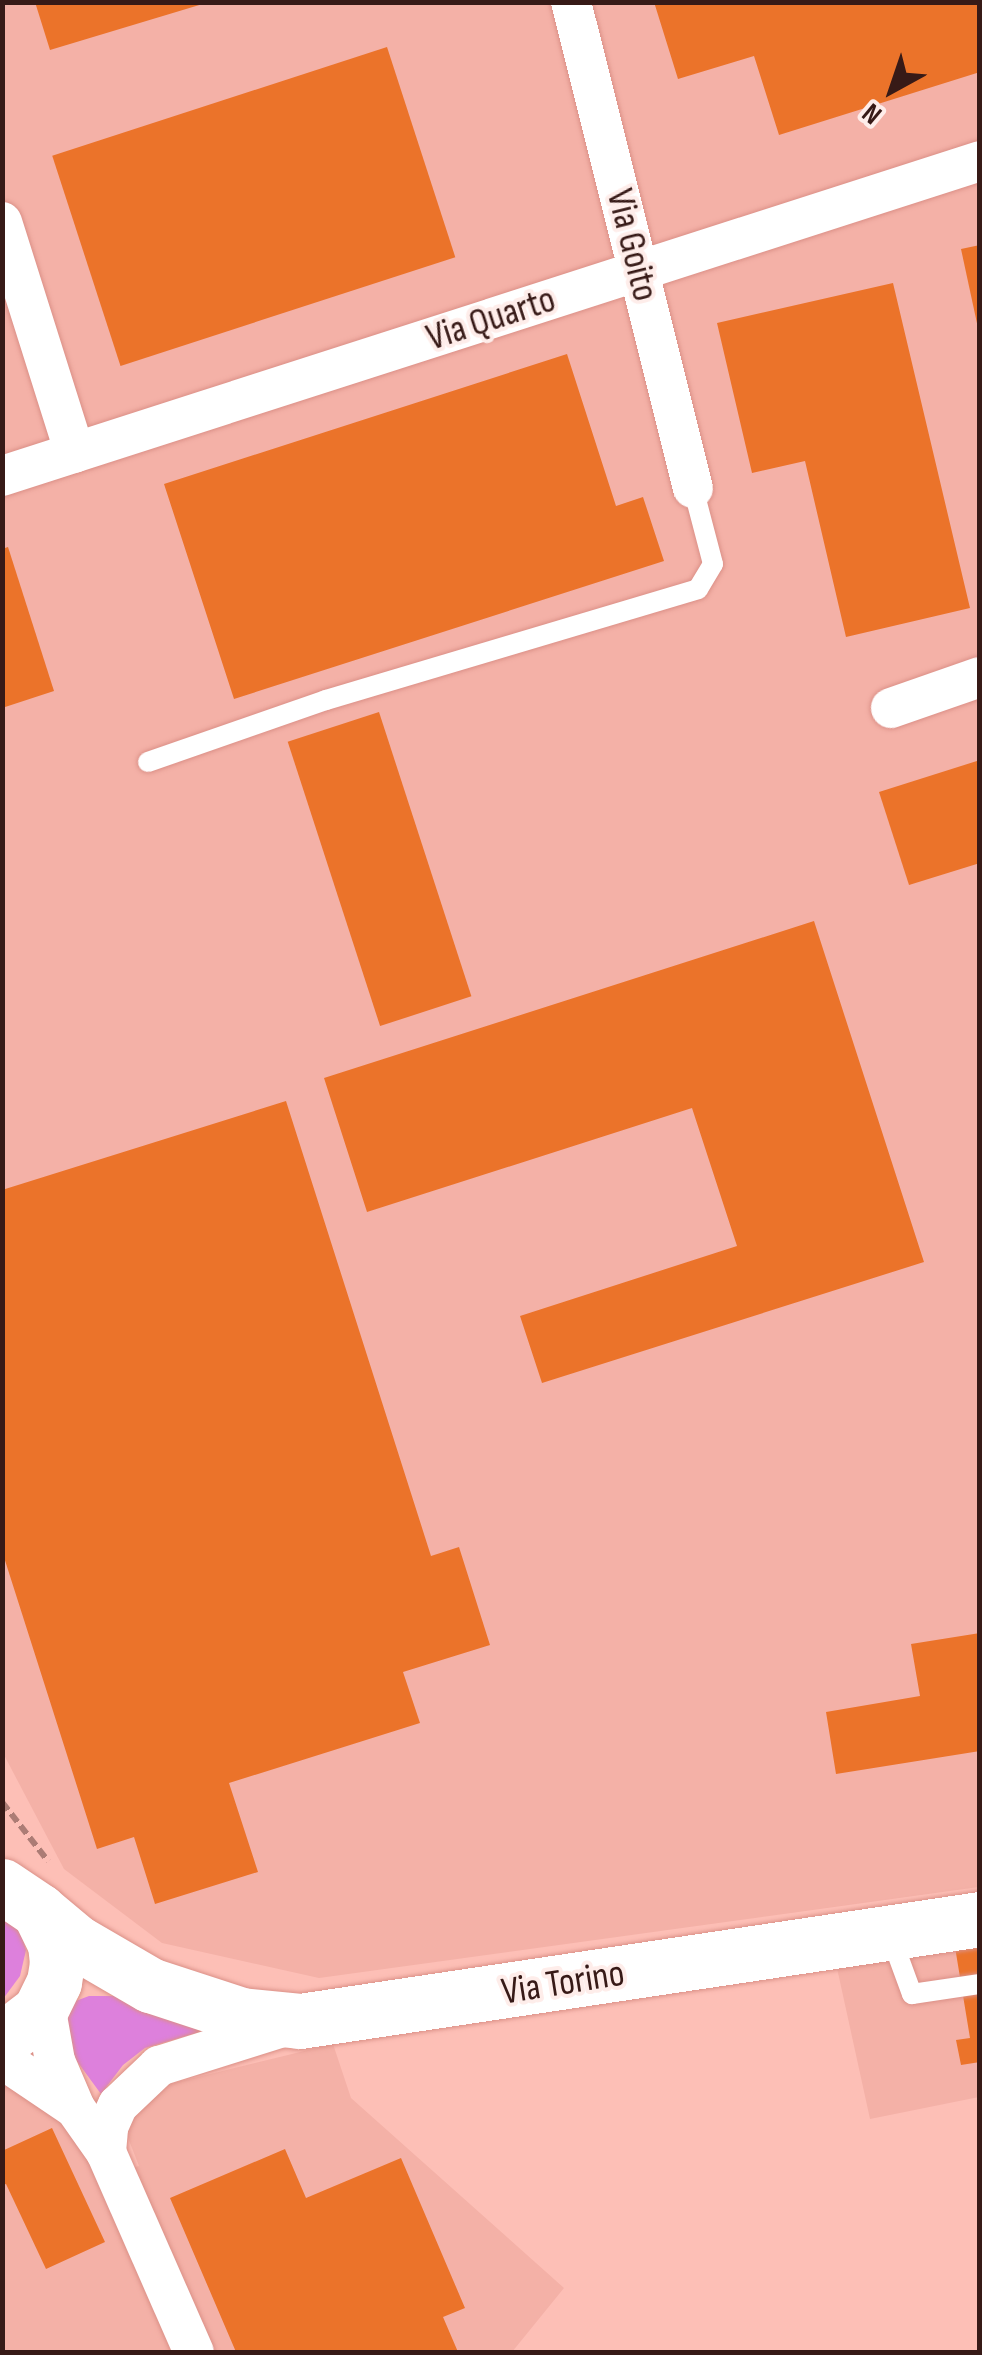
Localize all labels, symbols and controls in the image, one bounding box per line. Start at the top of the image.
north arrow [842,40,942,140]
text: N [856,96,889,131]
street label: Via Goito [596,184,668,306]
street label: Via Quarto [421,277,561,361]
street label: Via Torino [498,1951,628,2015]

